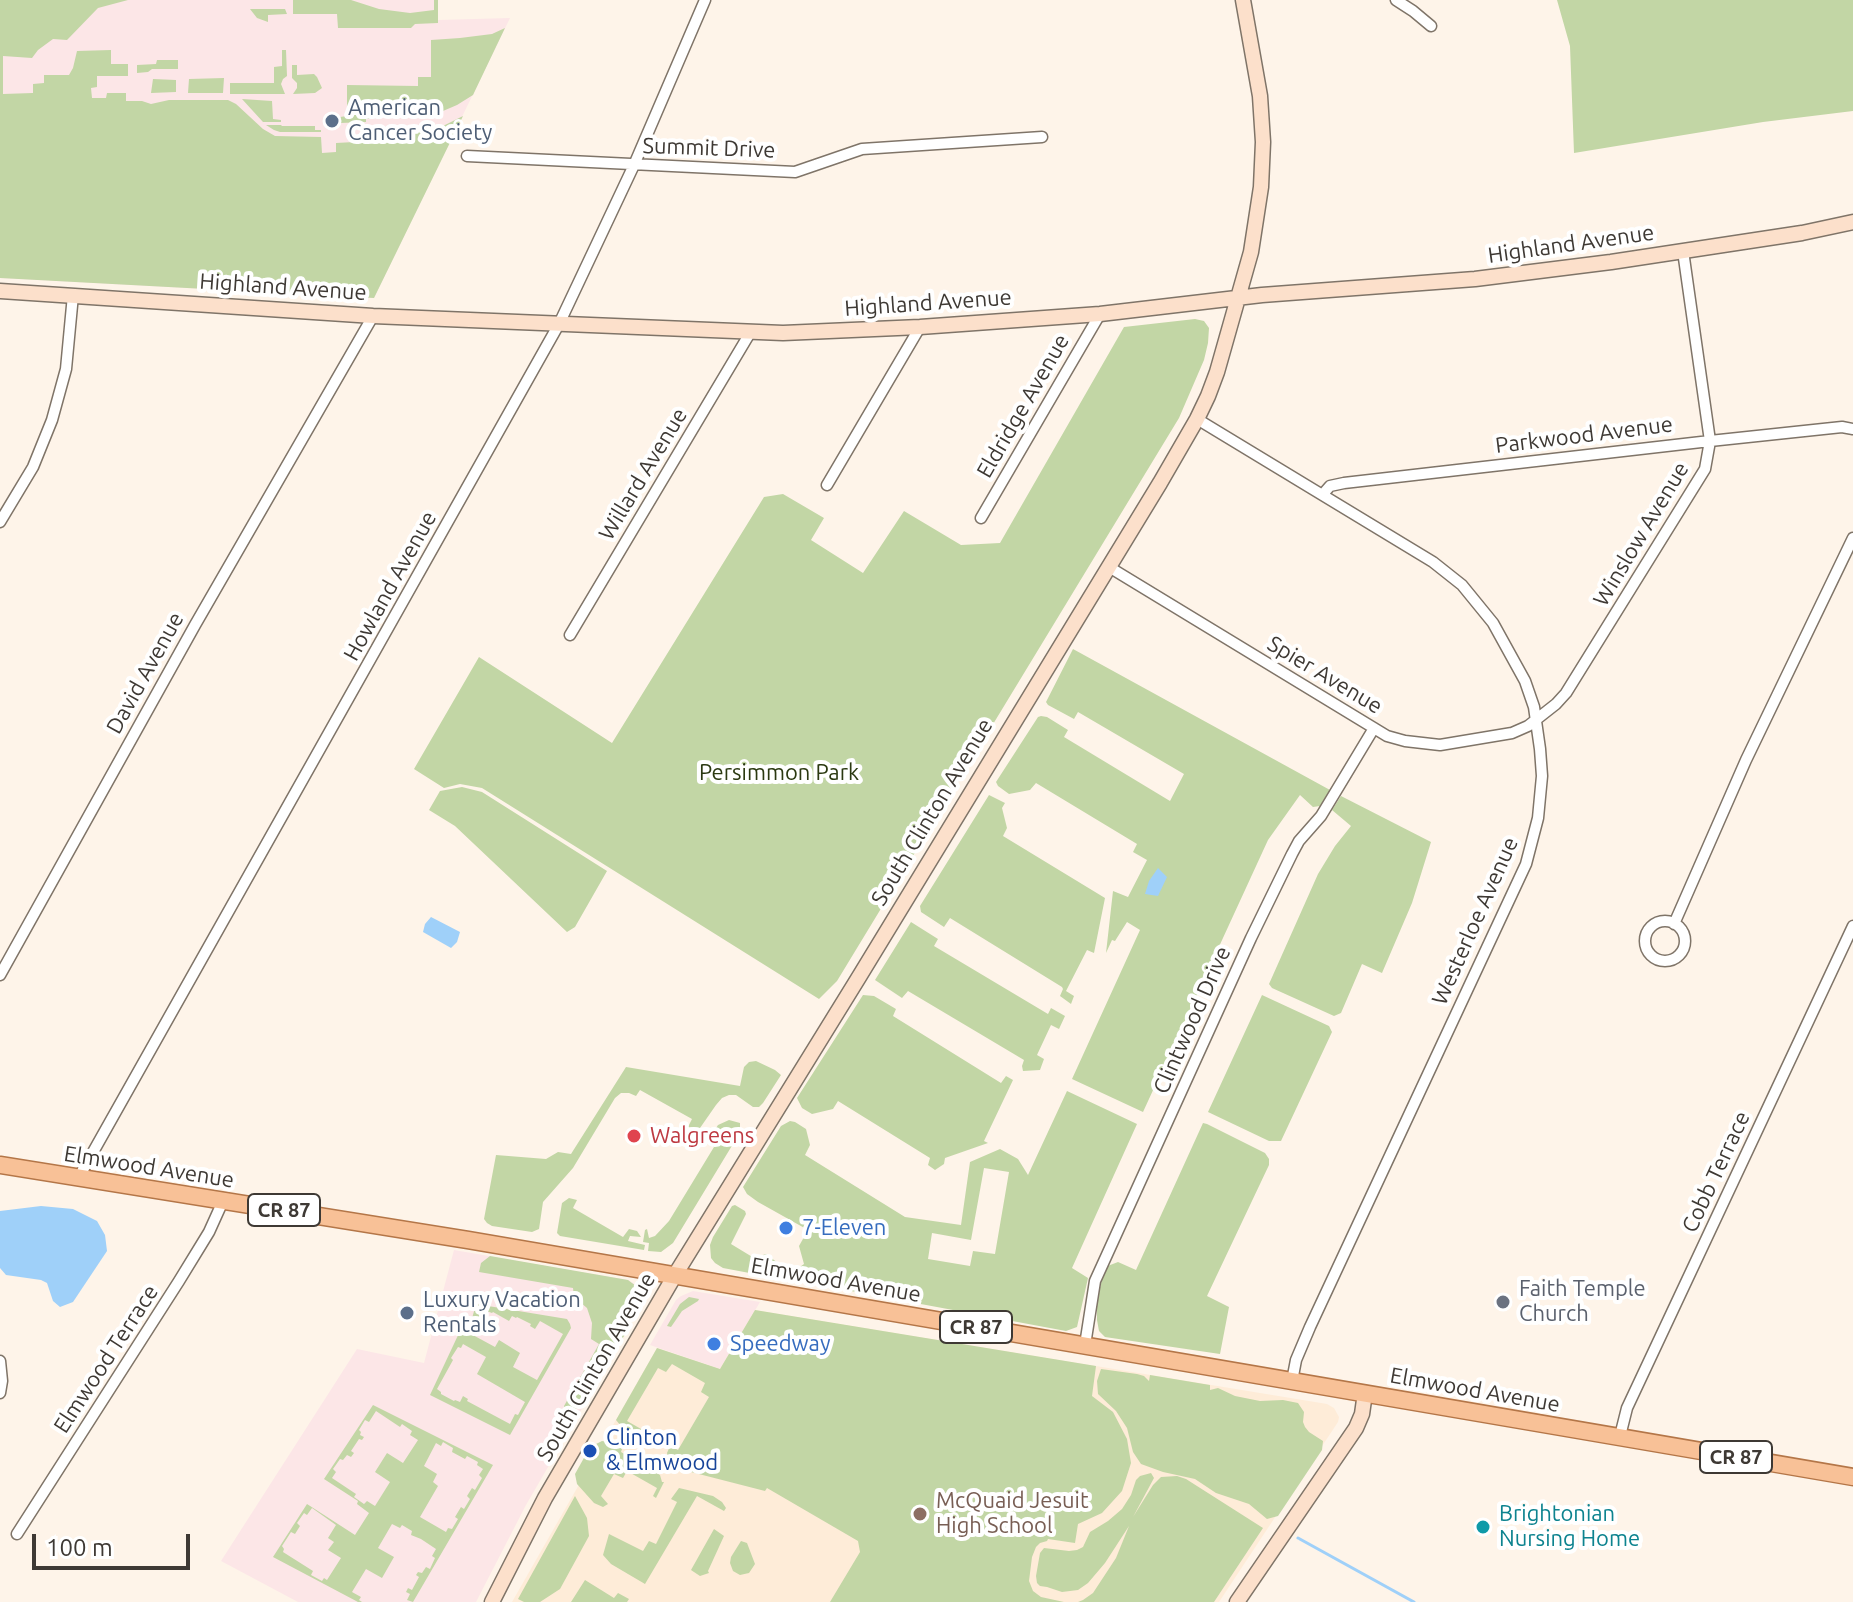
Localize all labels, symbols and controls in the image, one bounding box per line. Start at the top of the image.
place label: American Cancer Society [348,95,492,146]
marker: American Cancer Society [323,112,341,130]
street label: Summit Drive [642,132,776,164]
street label: Highland Avenue [1486,219,1656,269]
street label: Highland Avenue [198,268,368,306]
street label: Highland Avenue [843,284,1013,322]
street label: Eldridge Avenue [971,329,1075,483]
street label: Willard Avenue [593,403,693,545]
street label: Parkwood Avenue [1494,411,1674,459]
street label: Winslow Avenue [1588,457,1694,611]
street label: Howland Avenue [338,507,442,665]
street label: David Avenue [101,608,189,738]
street label: Spier Avenue [1263,630,1387,720]
street label: South Clinton Avenue [866,714,998,910]
park label: Persimmon Park [699,760,859,786]
street label: Westerloe Avenue [1426,833,1524,1009]
street label: Clintwood Drive [1148,942,1236,1098]
street label: Cobb Terrace [1676,1107,1756,1237]
place label: Walgreens [650,1123,754,1149]
marker: Walgreens [625,1127,643,1145]
street label: Elmwood Avenue [62,1141,236,1193]
road number: CR 87 [248,1194,320,1226]
place label: 7-Eleven [802,1215,886,1241]
marker: 7-Eleven [777,1219,795,1237]
street label: Elmwood Avenue [749,1252,923,1308]
street label: South Clinton Avenue [531,1268,661,1466]
place label: Faith Temple Church [1519,1276,1646,1328]
street label: Elmwood Terrace [48,1280,164,1438]
place label: Luxury Vacation Rentals [423,1287,581,1338]
marker: Faith Temple Church [1494,1293,1512,1311]
marker: Luxury Vacation Rentals [398,1304,416,1322]
road number: CR 87 [940,1311,1012,1343]
place label: Speedway [730,1331,830,1357]
marker: Speedway [705,1335,723,1353]
street label: Elmwood Avenue [1388,1362,1562,1418]
place label: Clinton & Elmwood [606,1425,718,1476]
road number: CR 87 [1700,1441,1772,1473]
marker: Clinton & Elmwood [581,1442,599,1460]
place label: McQuaid Jesuit High School [936,1488,1089,1540]
place label: Brightonian Nursing Home [1499,1501,1640,1552]
marker: McQuaid Jesuit High School [911,1505,929,1523]
scale bar [36,1518,194,1568]
marker: Brightonian Nursing Home [1474,1518,1492,1536]
text: 100 m [46,1534,113,1561]

